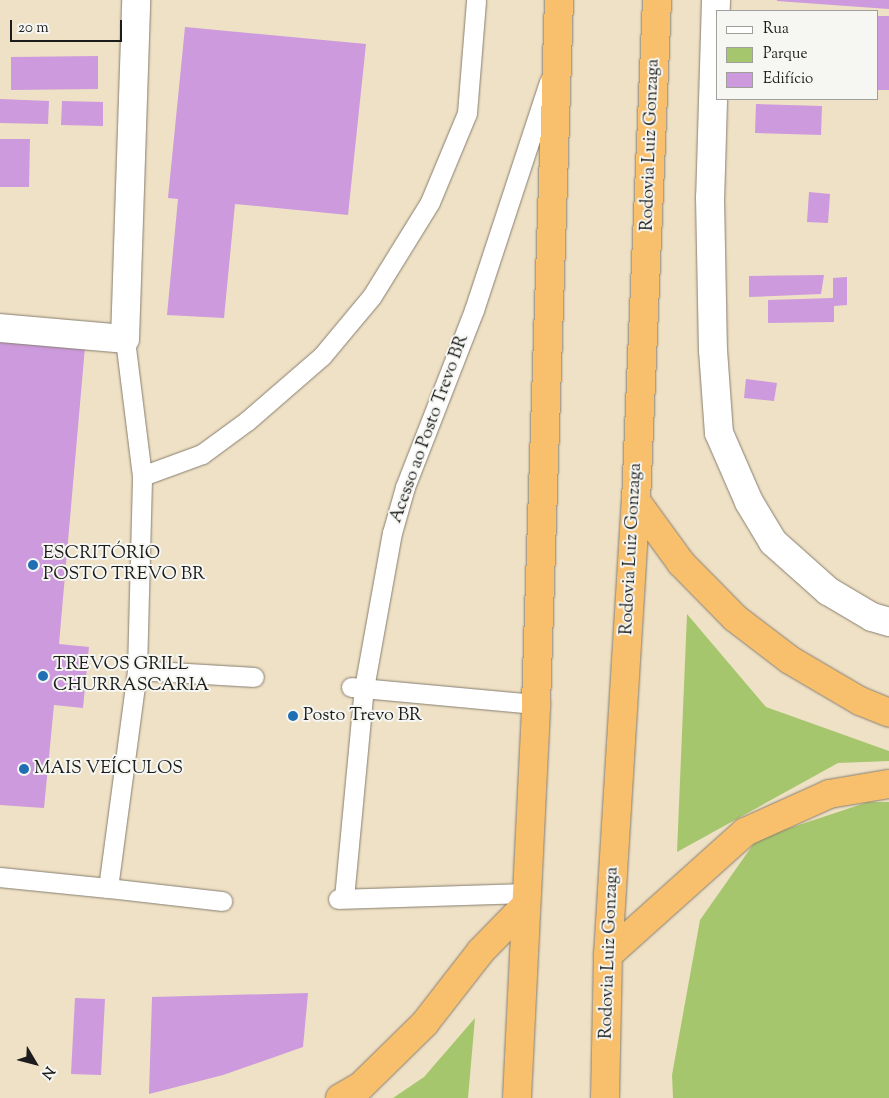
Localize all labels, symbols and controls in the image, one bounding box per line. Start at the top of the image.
scale bar [12,10,125,42]
legend [716,10,879,100]
text: 20 m [18,18,49,39]
text: Rua [763,19,789,40]
text: Parque [763,44,807,65]
street label: Rodovia Luiz Gonzaga [637,59,665,231]
text: Edifício [763,69,813,90]
street label: Acesso ao Posto Trevo BR [386,332,474,526]
street label: Rodovia Luiz Gonzaga [617,462,647,636]
place label: ESCRITÓRIO POSTO TREVO BR [43,544,205,586]
marker: ESCRITÓRIO POSTO TREVO BR [27,559,39,571]
place label: TREVOS GRILL CHURRASCARIA [53,655,209,698]
marker: TREVOS GRILL CHURRASCARIA [37,670,49,682]
place label: Posto Trevo BR [303,705,422,727]
marker: Posto Trevo BR [287,710,299,722]
place label: MAIS VEÍCULOS [34,758,183,780]
marker: MAIS VEÍCULOS [18,763,30,775]
street label: Rodovia Luiz Gonzaga [596,867,624,1039]
north arrow [10,1038,60,1088]
text: N [36,1062,58,1083]

